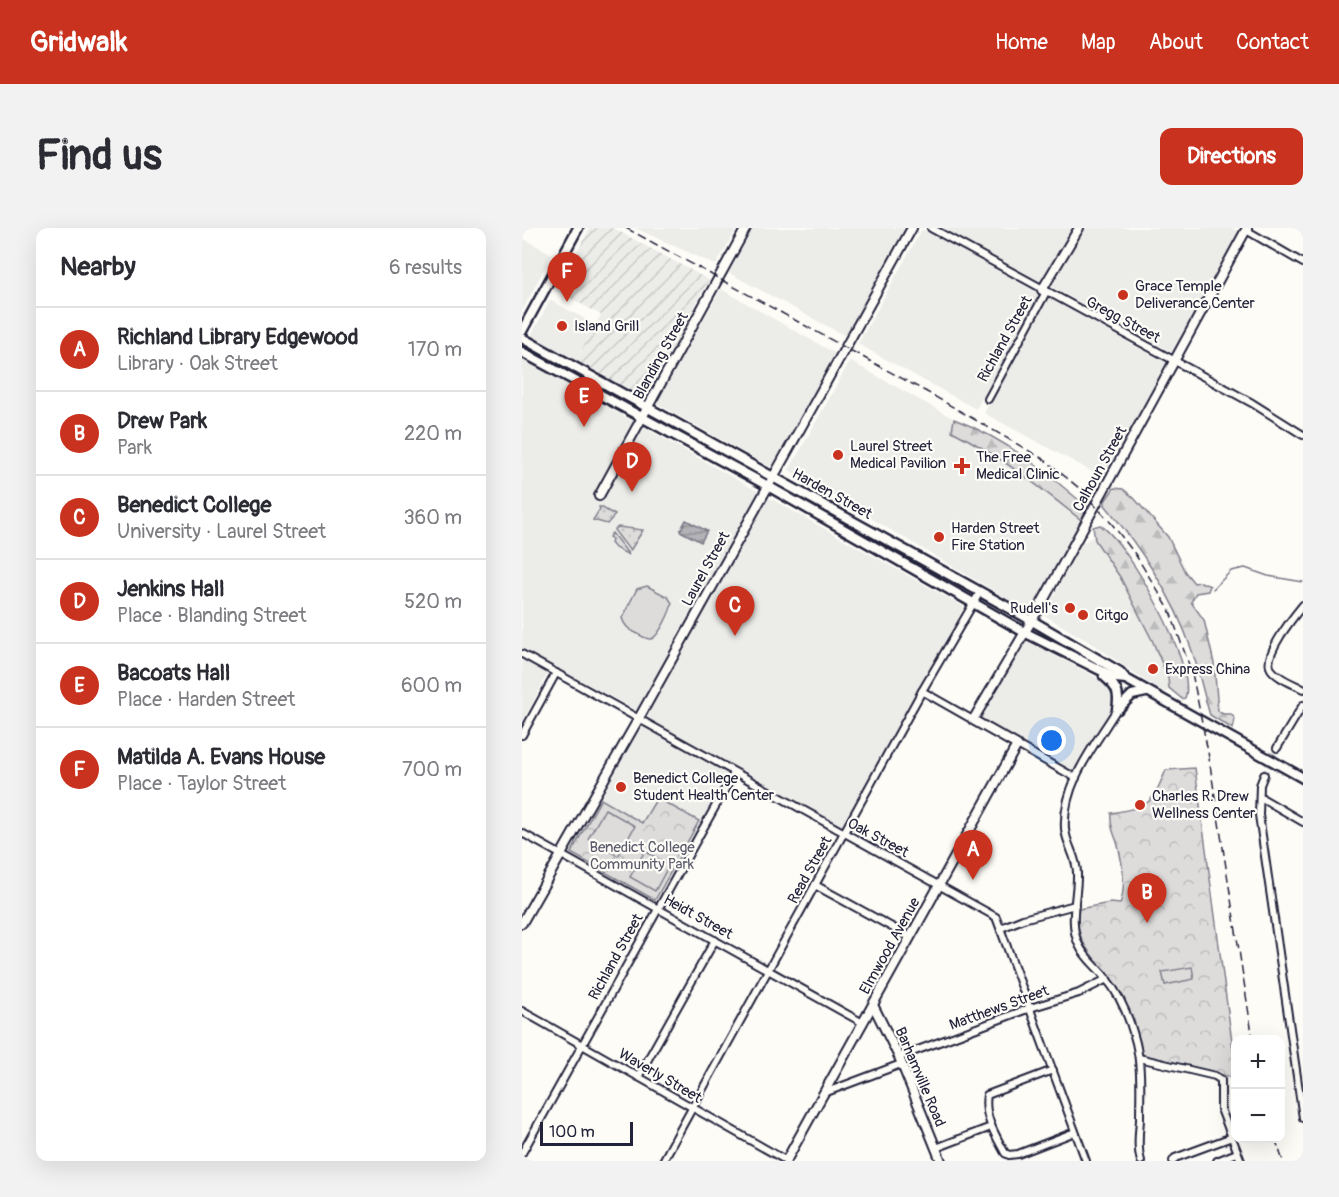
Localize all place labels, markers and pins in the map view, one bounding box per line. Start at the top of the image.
pin: F [548,253,586,302]
place label: Grace Temple Deliverance Center [1135,277,1255,313]
marker: Grace Temple Deliverance Center [1116,288,1130,302]
place label: Island Grill [574,317,639,336]
marker: Island Grill [555,319,569,333]
pin: E [564,378,604,427]
place label: Laurel Street Medical Pavilion [850,437,946,473]
pin: D [612,442,652,492]
marker: Laurel Street Medical Pavilion [831,448,845,462]
place label: The Free Medical Clinic [976,448,1060,484]
marker: The Free Medical Clinic [953,457,971,475]
place label: Harden Street Fire Station [951,519,1041,555]
marker: Harden Street Fire Station [932,530,946,544]
pin: C [716,586,754,636]
place label: Rudell's [1010,599,1058,618]
marker: Rudell's [1063,601,1077,615]
place label: Citgo [1095,606,1129,625]
marker: Citgo [1076,608,1090,622]
place label: Express China [1165,660,1250,679]
marker: Express China [1146,662,1160,676]
place label: Benedict College Student Health Center [633,769,775,805]
marker: Benedict College Student Health Center [614,780,628,794]
place label: Charles R. Drew Wellness Center [1152,787,1256,823]
marker: Charles R. Drew Wellness Center [1133,798,1147,812]
pin: A [954,830,992,880]
pin: B [1128,874,1166,923]

